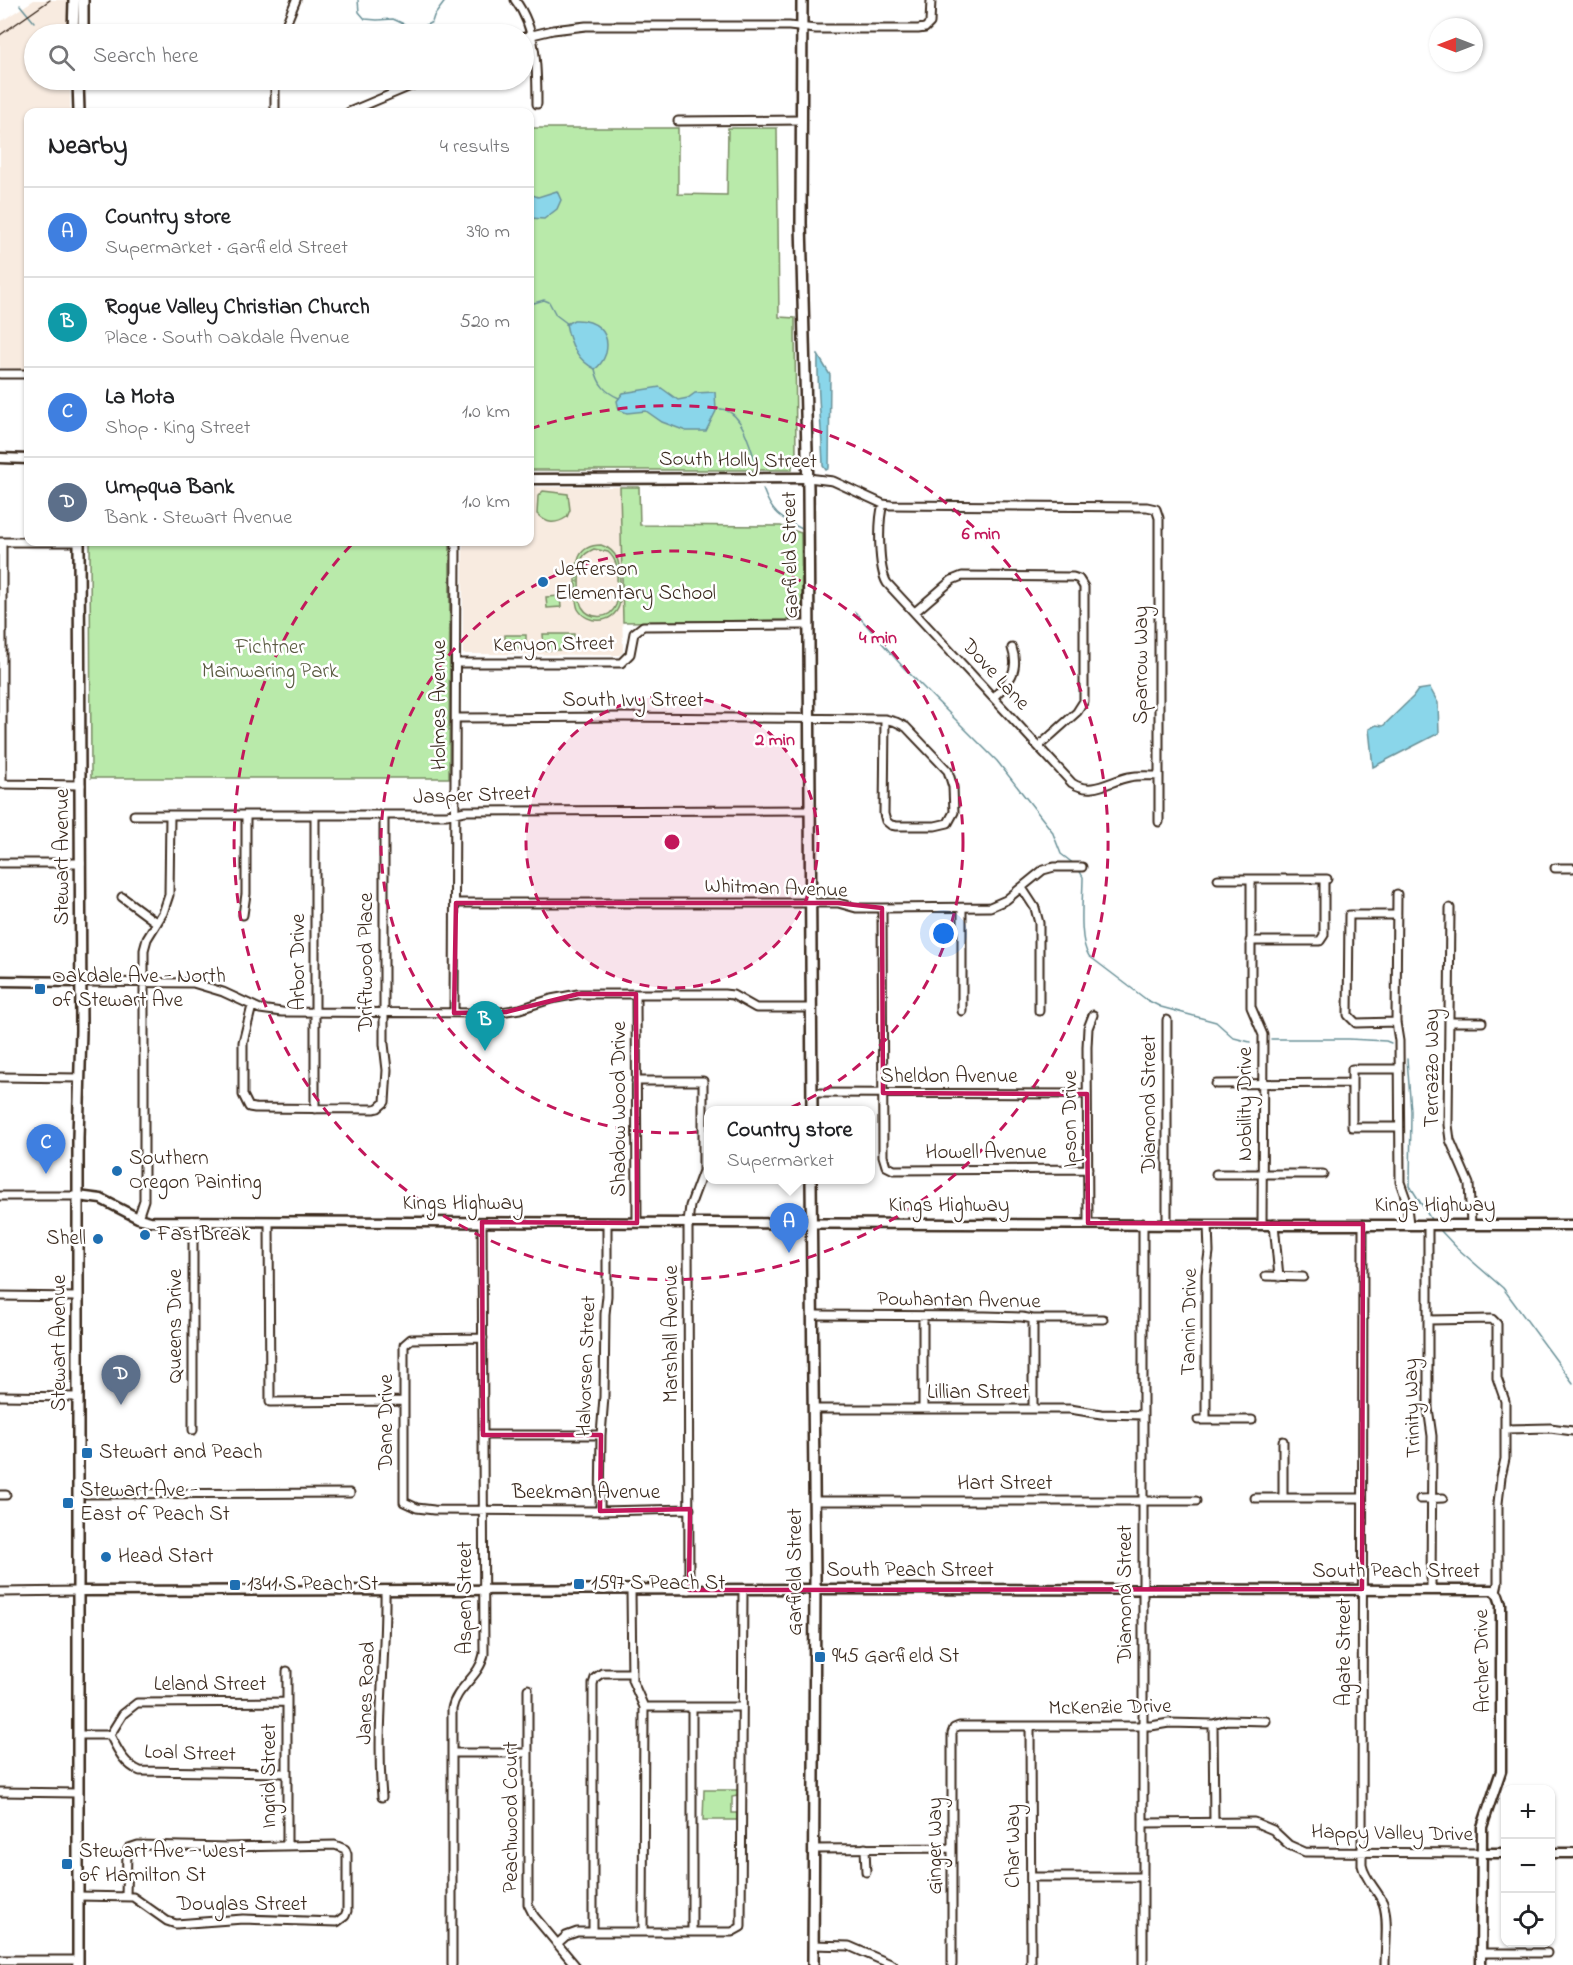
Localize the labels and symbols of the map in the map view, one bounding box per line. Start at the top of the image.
north arrow [1429,18,1483,72]
street label: South Holly Street [659,445,817,479]
street label: Garfield Street [775,491,807,619]
text: 6 min [962,522,1000,548]
place label: Jefferson Elementary School [555,555,716,611]
marker: Jefferson Elementary School [536,575,550,589]
street label: Sparrow Way [1127,606,1159,724]
text: 4 min [859,626,897,652]
street label: Kenyon Street [493,629,615,663]
street label: Dove Lane [953,632,1037,718]
park label: Fichtner Mainwaring Park [202,633,339,689]
street label: Holmes Avenue [425,639,455,770]
street label: South Ivy Street [562,686,704,718]
text: 2 min [754,728,795,754]
street label: Jasper Street [413,779,531,813]
street label: Stewart Avenue [48,788,78,925]
centre of rings [662,832,682,852]
street label: Whitman Avenue [704,872,849,907]
street label: Driftwood Place [352,892,382,1032]
street label: Arbor Drive [284,913,314,1011]
your location [929,919,958,948]
place label: Oakdale Ave - North of Stewart Ave [52,962,226,1016]
marker: Oakdale Ave - North of Stewart Ave [33,982,47,996]
pin: B [466,1002,504,1051]
street label: Terrazzo Way [1418,1009,1450,1127]
street label: Shadow Wood Drive [605,1021,635,1197]
street label: Diamond Street [1135,1035,1165,1174]
street label: Nobility Drive [1231,1046,1263,1161]
street label: Sheldon Avenue [880,1062,1018,1092]
street label: Ipson Drive [1056,1070,1086,1168]
pin: C [26,1124,66,1174]
street label: Howell Avenue [925,1138,1047,1168]
place label: Southern Oregon Painting [129,1144,262,1200]
marker: Southern Oregon Painting [110,1164,124,1178]
street label: Kings Highway [402,1189,524,1221]
street label: Kings Highway [888,1191,1010,1223]
street label: Kings Highway [1374,1191,1496,1223]
pin: A [770,1204,808,1253]
place label: FastBreak [156,1220,251,1250]
place label: Shell [46,1224,86,1254]
marker: FastBreak [138,1228,152,1242]
marker: Shell [91,1232,105,1246]
street label: Marshall Avenue [657,1265,687,1403]
street label: Queens Drive [161,1268,191,1383]
street label: Tannin Drive [1174,1268,1206,1376]
street label: Stewart Avenue [45,1274,75,1411]
street label: Powhantan Avenue [877,1285,1042,1317]
street label: Halvorsen Street [570,1295,604,1437]
pin: D [102,1356,140,1405]
street label: Trinity Way [1396,1358,1432,1458]
street label: Dane Drive [372,1374,402,1471]
street label: Lillian Street [927,1378,1029,1408]
place label: Stewart and Peach [99,1438,263,1468]
marker: Stewart and Peach [80,1446,94,1460]
street label: Hart Street [957,1469,1053,1499]
place label: Stewart Ave - East of Peach St [80,1476,230,1530]
street label: Beekman Avenue [511,1478,661,1508]
marker: Stewart Ave - East of Peach St [61,1496,75,1510]
street label: Garfield Street [781,1508,811,1636]
street label: Diamond Street [1111,1525,1141,1664]
place label: Head Start [118,1542,213,1572]
street label: Aspen Street [451,1542,481,1654]
marker: Head Start [99,1550,113,1564]
street label: South Peach Street [826,1556,994,1586]
street label: South Peach Street [1312,1557,1480,1587]
place label: 1597 S Peach St [591,1569,725,1599]
place label: 1341 S Peach St [247,1570,378,1600]
marker: 1597 S Peach St [572,1577,586,1591]
marker: 1341 S Peach St [228,1578,242,1592]
street label: Agate Street [1330,1598,1362,1706]
street label: Archer Drive [1467,1608,1499,1713]
street label: Janes Road [350,1641,384,1745]
place label: 945 Garfield St [832,1642,959,1672]
marker: 945 Garfield St [813,1650,827,1664]
street label: Leland Street [154,1670,266,1700]
street label: McKenzie Drive [1048,1692,1172,1724]
street label: Ingrid Street [255,1724,287,1829]
street label: Loal Street [144,1737,236,1771]
street label: Peachwood Court [497,1741,527,1893]
street label: Ginger Way [921,1797,953,1895]
street label: Char Way [999,1804,1031,1888]
street label: Happy Valley Drive [1311,1818,1474,1852]
place label: Stewart Ave - West of Hamilton St [79,1837,246,1891]
marker: Stewart Ave - West of Hamilton St [60,1857,74,1871]
street label: Douglas Street [176,1890,307,1922]

